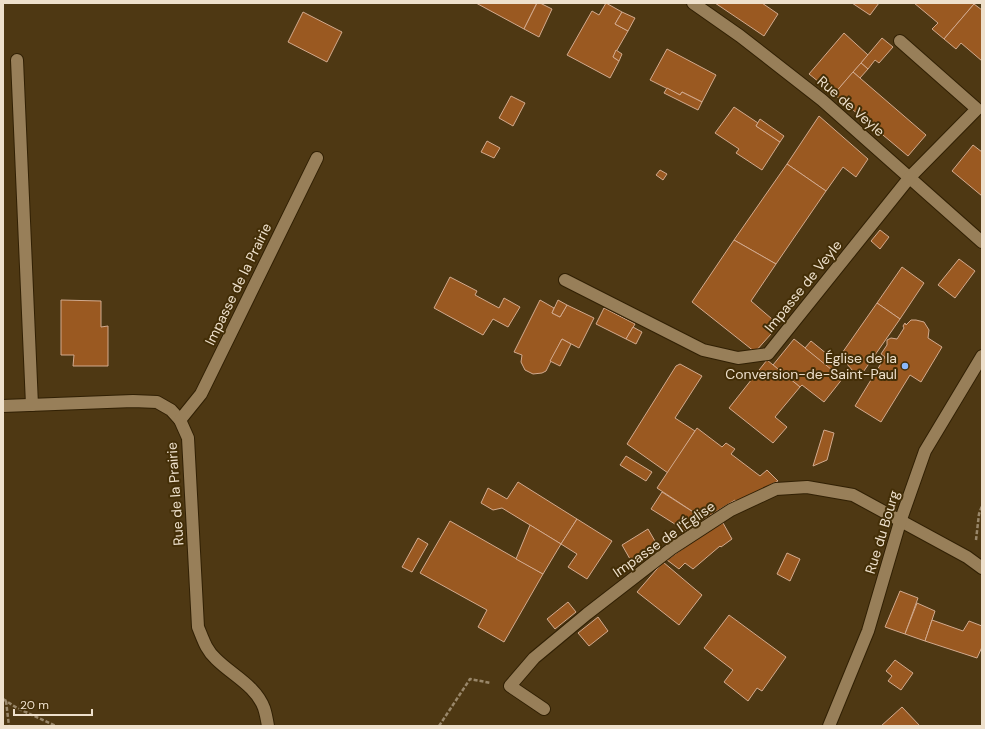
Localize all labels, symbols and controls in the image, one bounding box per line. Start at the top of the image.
street label: Rue de Veyle [814,72,888,140]
street label: Impasse de la Prairie [201,220,275,348]
street label: Impasse de Veyle [760,236,846,336]
place label: Église de la Conversion-de-Saint-Paul [725,349,897,383]
marker: Église de la Conversion-de-Saint-Paul [900,361,910,371]
street label: Rue de la Prairie [162,442,188,546]
street label: Rue du Bourg [861,488,903,576]
street label: Impasse de l'Église [609,497,719,581]
scale bar [14,691,92,717]
text: 20 m [20,697,49,713]

